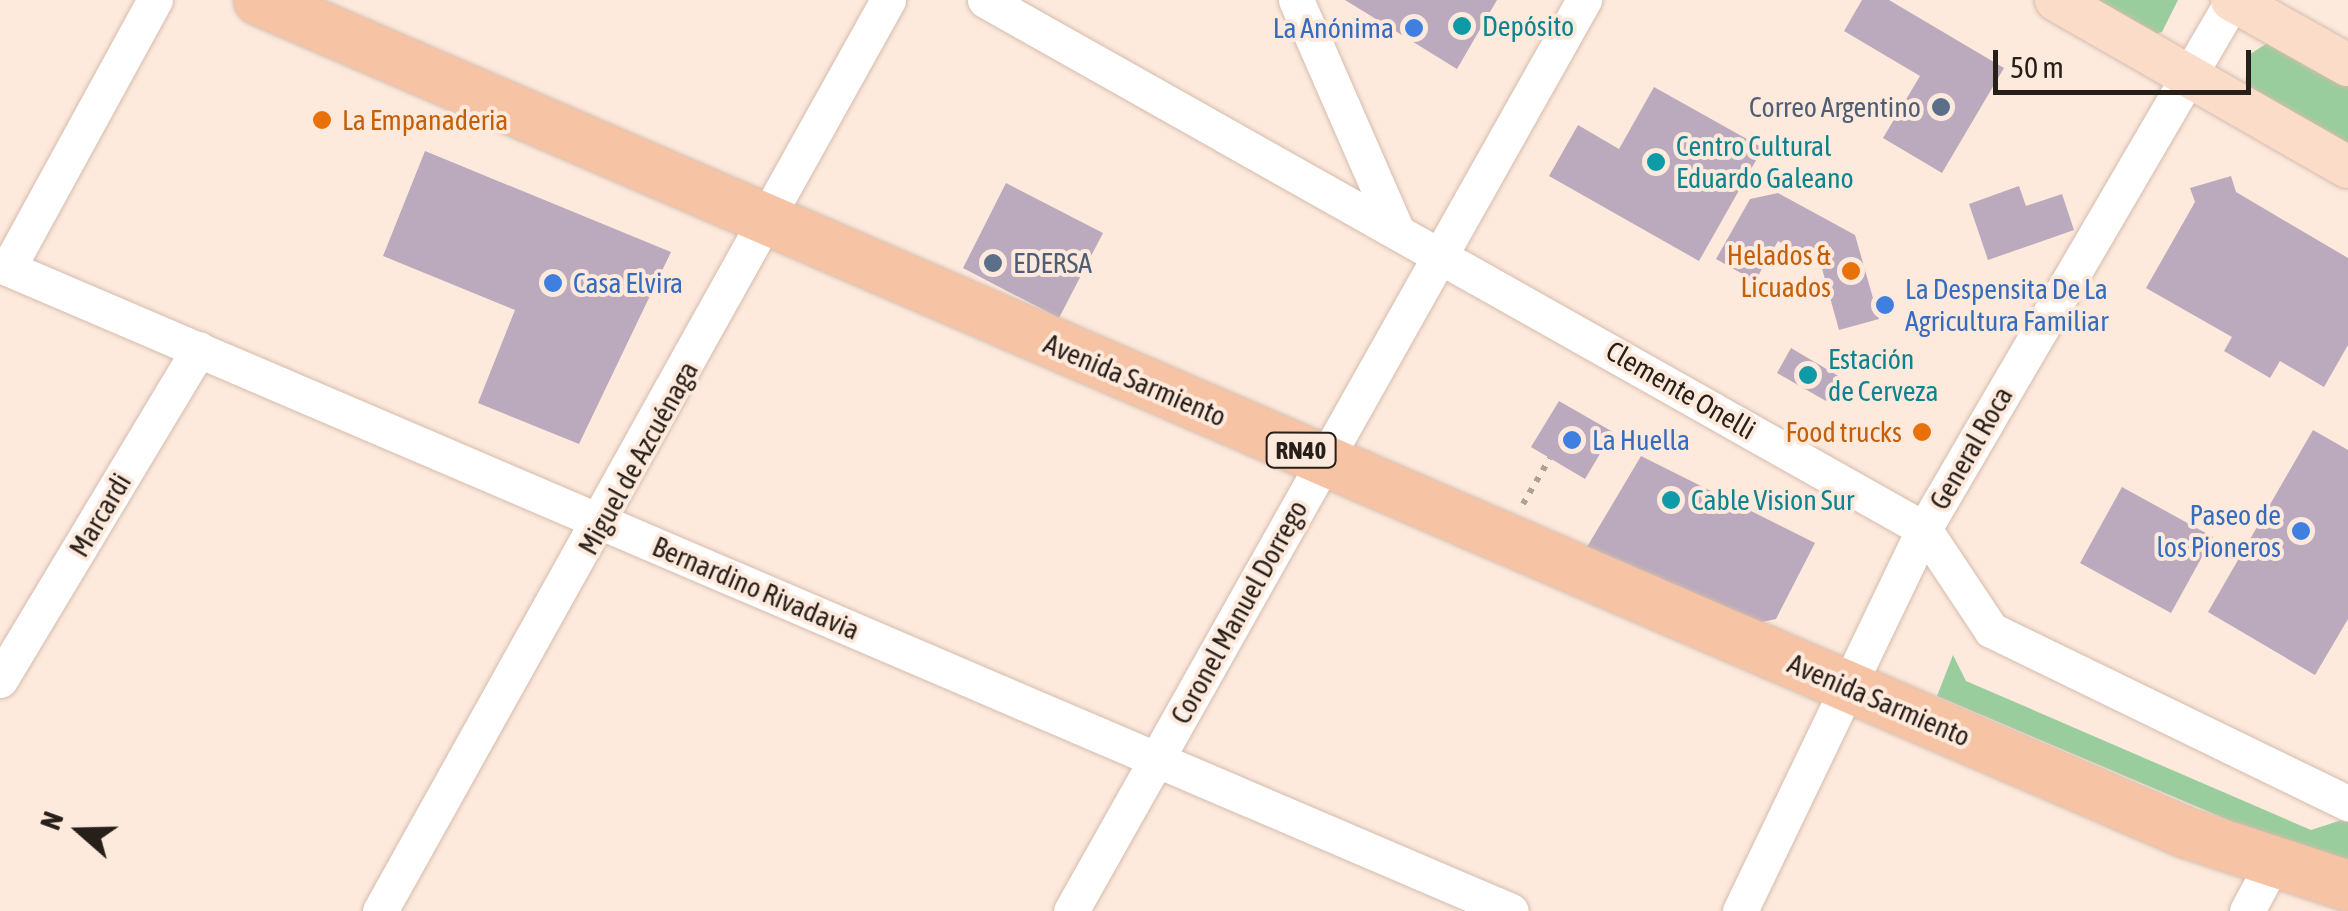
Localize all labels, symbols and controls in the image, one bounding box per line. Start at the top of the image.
place label: Depósito [1482,9,1574,43]
place label: La Anónima [1273,11,1394,45]
marker: Depósito [1451,15,1473,37]
marker: La Anónima [1403,17,1425,39]
scale bar [1998,30,2256,92]
text: 50 m [2010,50,2064,84]
place label: Correo Argentino [1749,90,1921,124]
marker: Correo Argentino [1930,96,1952,118]
place label: La Empanaderia [342,103,508,137]
marker: La Empanaderia [311,109,333,131]
place label: Centro Cultural Eduardo Galeano [1676,129,1854,195]
marker: Centro Cultural Eduardo Galeano [1645,151,1667,173]
place label: Helados & Licuados [1727,238,1831,304]
place label: EDERSA [1013,246,1092,280]
marker: EDERSA [982,252,1004,274]
marker: Helados & Licuados [1840,260,1862,282]
place label: Casa Elvira [573,266,683,300]
marker: Casa Elvira [542,272,564,294]
place label: La Despensita De La Agricultura Familiar [1905,272,2108,338]
marker: La Despensita De La Agricultura Familiar [1874,294,1896,316]
street label: Avenida Sarmiento [1039,326,1231,434]
street label: Clemente Onelli [1600,334,1762,446]
place label: Estación de Cerveza [1828,342,1938,408]
street label: Miguel de Azcuénaga [571,355,705,561]
marker: Estación de Cerveza [1797,364,1819,386]
street label: General Roca [1922,381,2020,515]
place label: Food trucks [1785,415,1902,449]
marker: Food trucks [1911,421,1933,443]
place label: La Huella [1592,423,1690,457]
marker: La Huella [1561,429,1583,451]
road number: RN40 [1264,430,1338,470]
street label: Marcardi [62,467,138,563]
place label: Cable Vision Sur [1691,483,1854,517]
marker: Cable Vision Sur [1660,489,1682,511]
street label: Coronel Manuel Dorrego [1164,494,1314,730]
place label: Paseo de los Pioneros [2157,498,2281,564]
marker: Paseo de los Pioneros [2290,520,2312,542]
street label: Bernardino Rivadavia [648,529,864,647]
street label: Avenida Sarmiento [1783,646,1975,754]
north arrow [30,781,130,881]
text: N [34,807,70,834]

